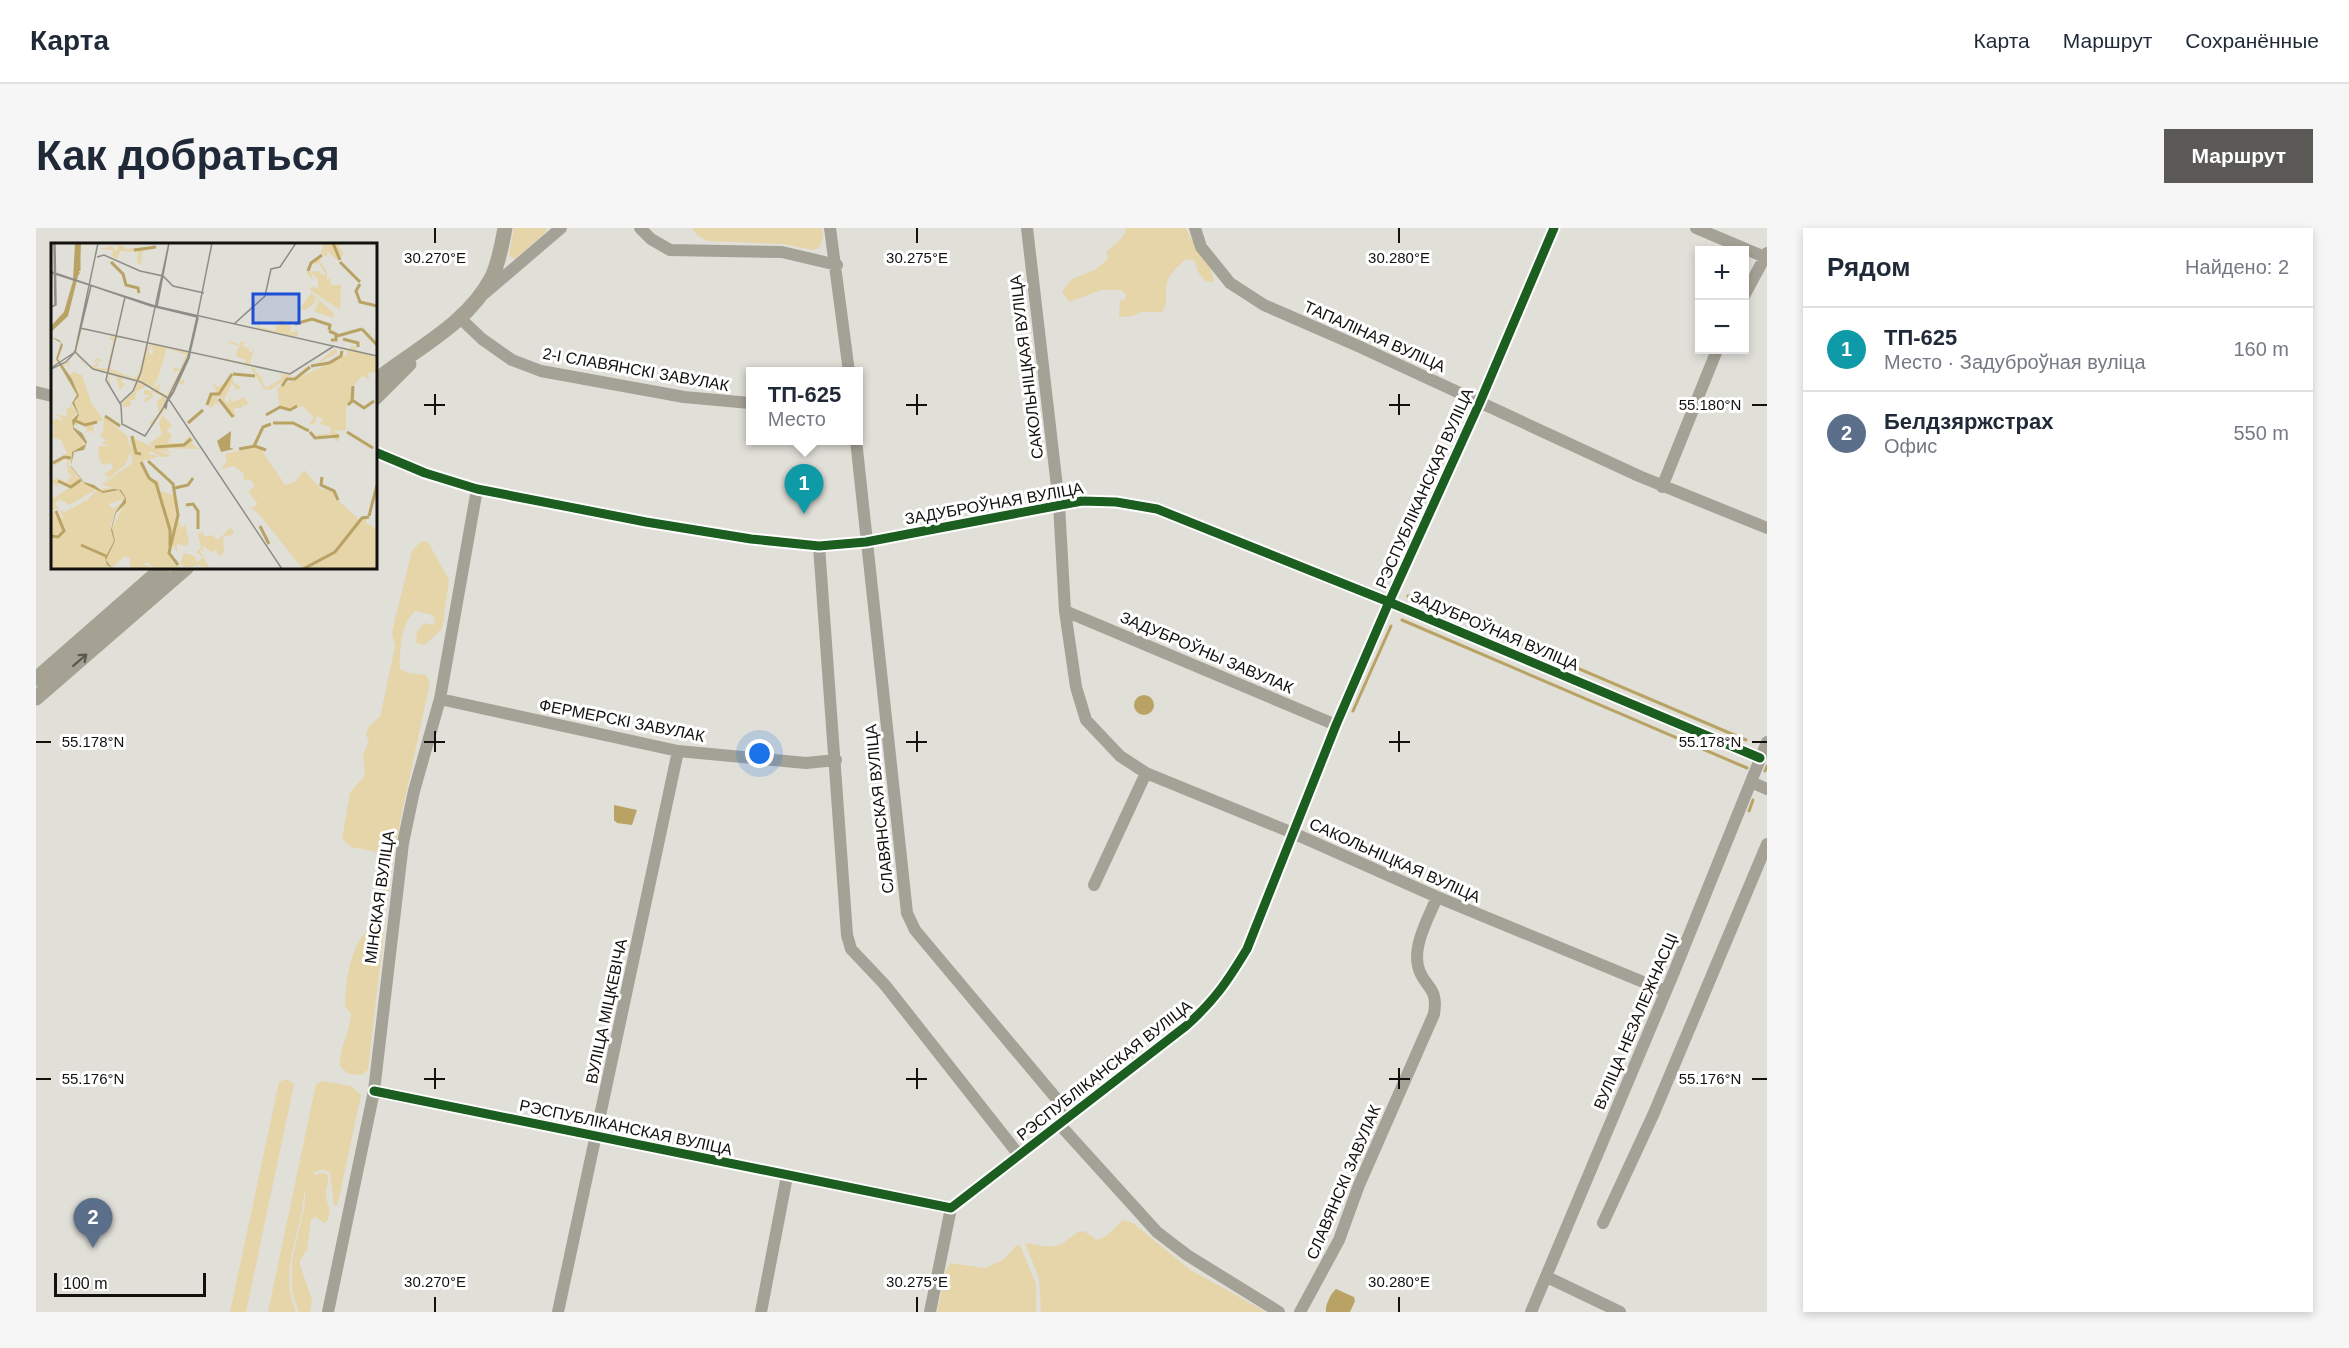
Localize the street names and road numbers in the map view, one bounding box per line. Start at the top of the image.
street label: САКОЛЬНІЦКАЯ ВУЛІЦА [1007,274,1046,460]
street label: ТАПАЛІНАЯ ВУЛІЦА [1302,298,1448,375]
street label: 2-І СЛАВЯНСКІ ЗАВУЛАК [541,345,731,394]
street label: РЭСПУБЛІКАНСКАЯ ВУЛІЦА [1373,385,1477,591]
street label: ЗАДУБРОЎНАЯ ВУЛІЦА [903,477,1085,528]
street label: ЗАДУБРОЎНАЯ ВУЛІЦА [1408,585,1582,674]
street label: ЗАДУБРОЎНЫ ЗАВУЛАК [1118,606,1297,697]
street label: ФЕРМЕРСКІ ЗАВУЛАК [538,696,707,745]
street label: СЛАВЯНСКАЯ ВУЛІЦА [862,723,897,894]
street label: САКОЛЬНІЦКАЯ ВУЛІЦА [1307,815,1483,906]
street label: МІНСКАЯ ВУЛІЦА [362,829,397,965]
street label: ВУЛІЦА НЕЗАЛЕЖНАСЦІ [1591,930,1680,1112]
street label: ВУЛІЦА МІЦКЕВІЧА [583,937,630,1085]
street label: РЭСПУБЛІКАНСКАЯ ВУЛІЦА [1014,997,1195,1144]
street label: РЭСПУБЛІКАНСКАЯ ВУЛІЦА [518,1097,734,1158]
street label: СЛАВЯНСКІ ЗАВУЛАК [1303,1102,1384,1262]

